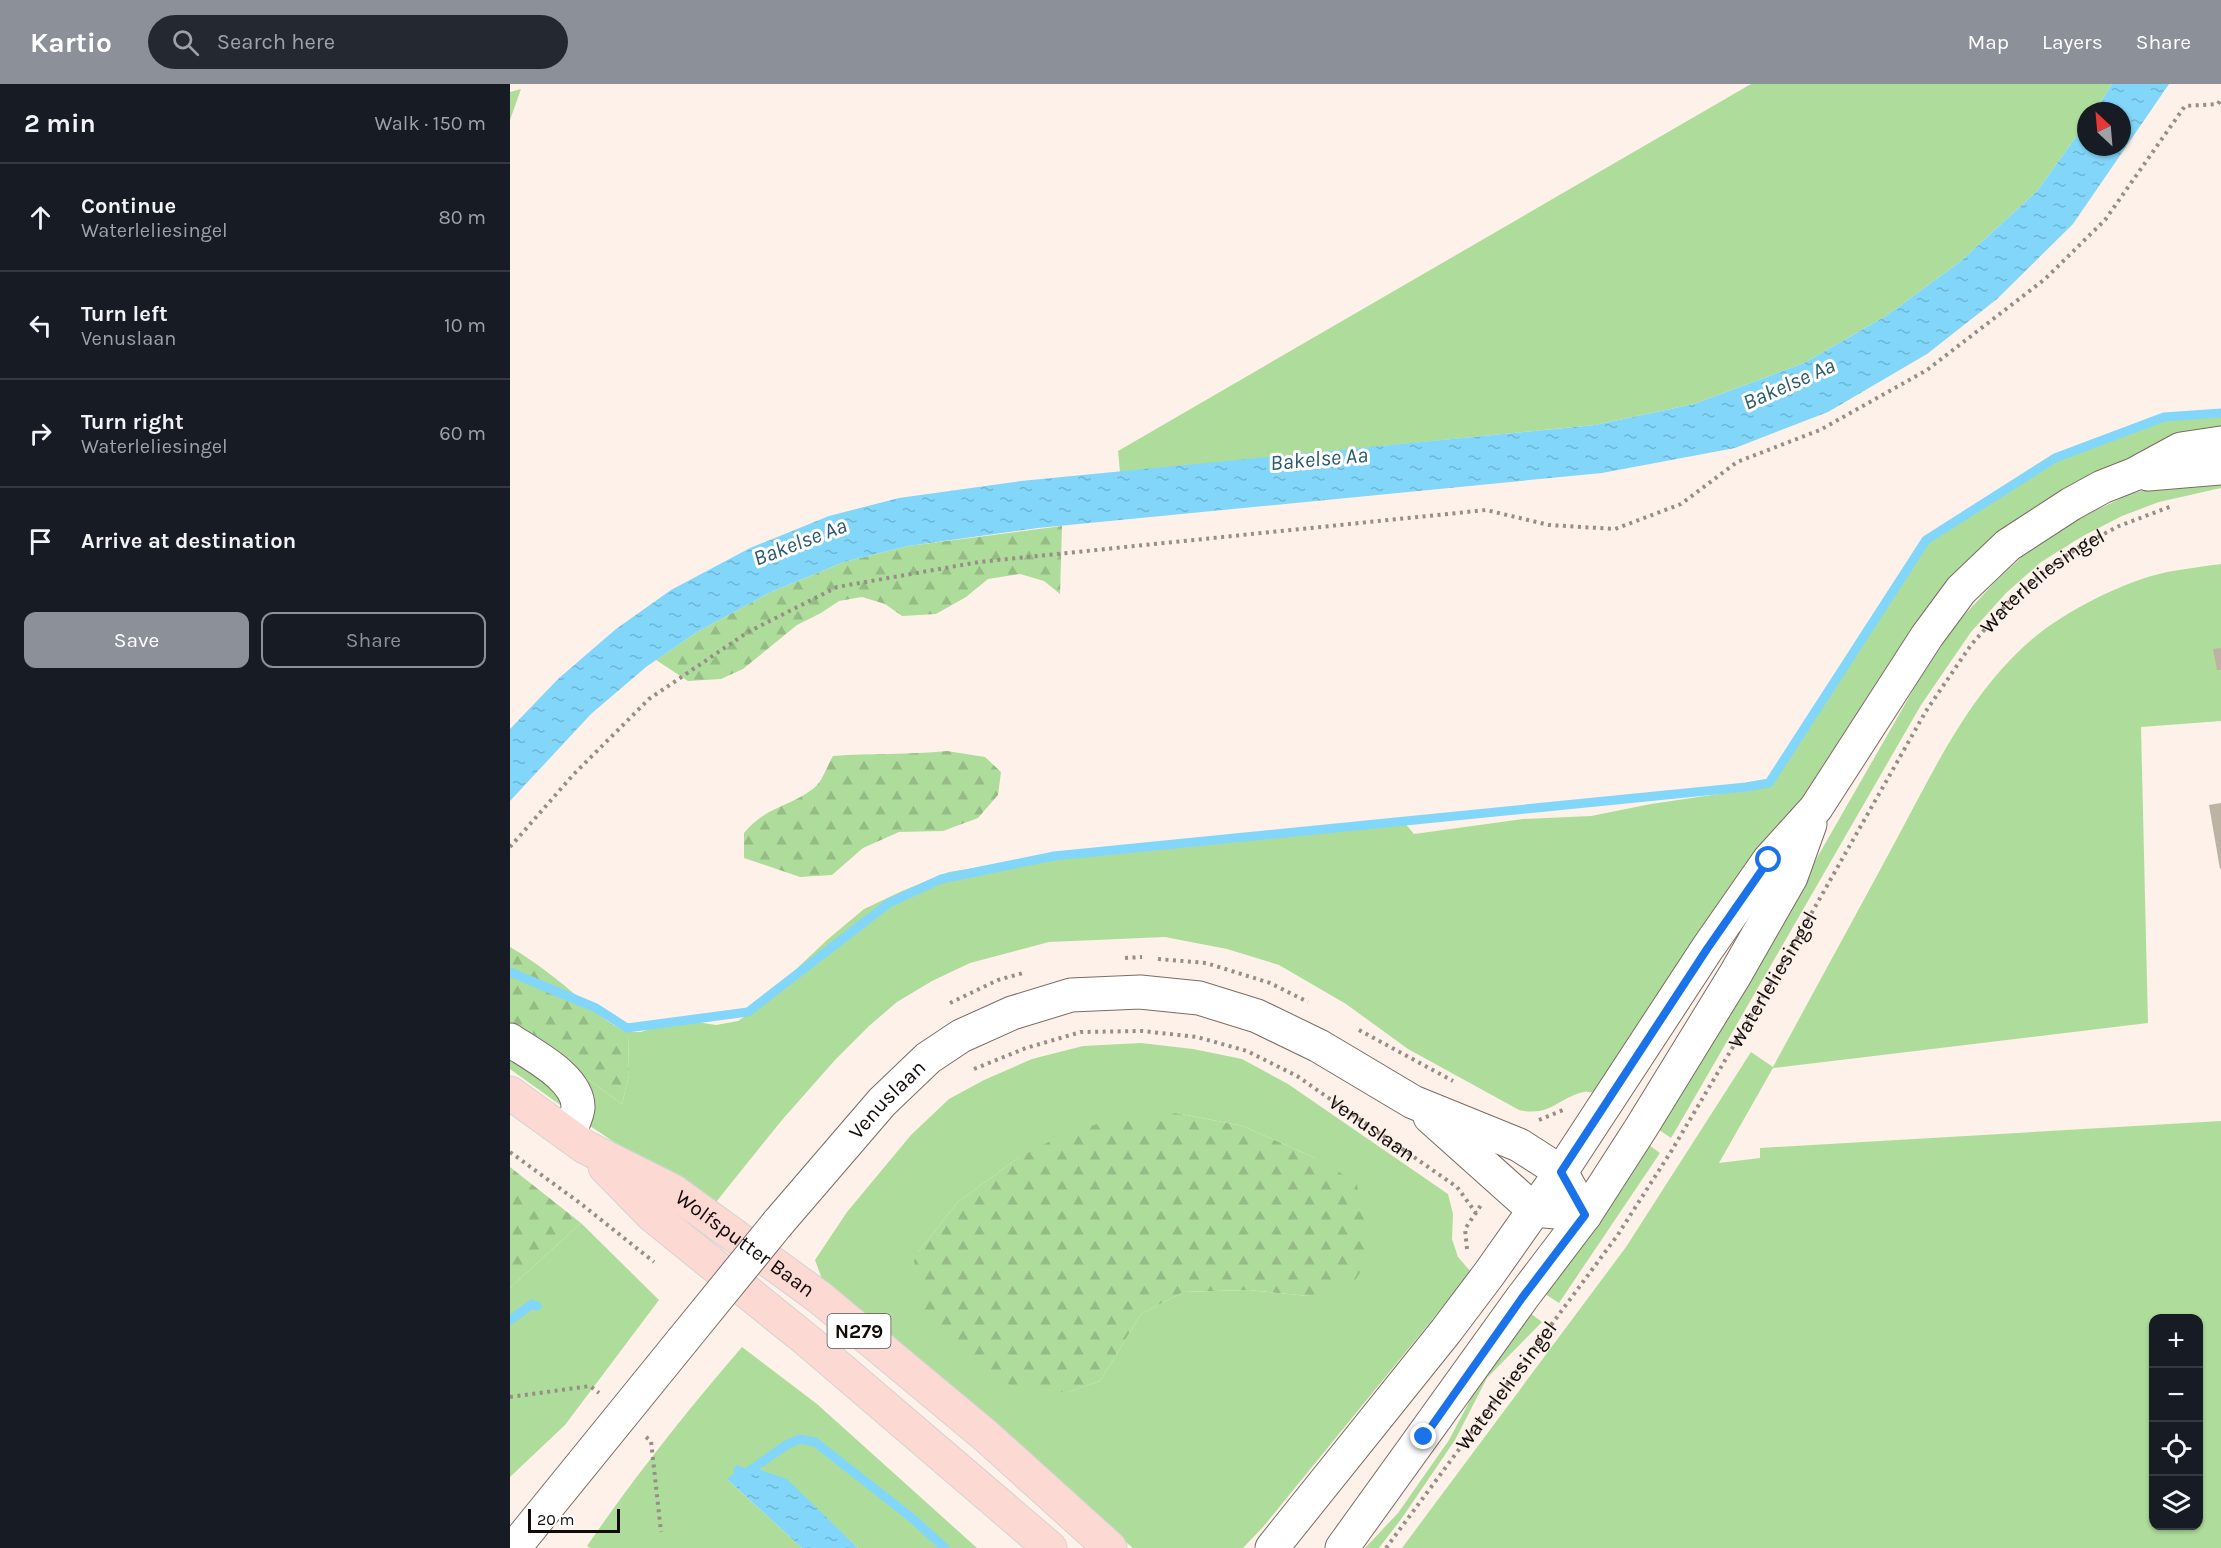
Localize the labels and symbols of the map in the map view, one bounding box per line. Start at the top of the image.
north arrow [2077,102,2131,156]
water label: Bakelse Aa [1739,352,1839,416]
water label: Bakelse Aa [1269,442,1369,476]
water label: Bakelse Aa [750,512,850,572]
street label: Waterleliesingel [1975,524,2109,638]
route start [1755,846,1781,872]
street label: Waterleliesingel [1723,907,1822,1052]
street label: Venuslaan [844,1055,930,1144]
street label: Venuslaan [1324,1090,1420,1167]
street label: Wolfsputter Baan [671,1185,820,1302]
road number: N279 [828,1314,890,1348]
street label: Waterleliesingel [1451,1317,1562,1455]
route end [1410,1423,1436,1449]
scale bar [528,1506,620,1534]

